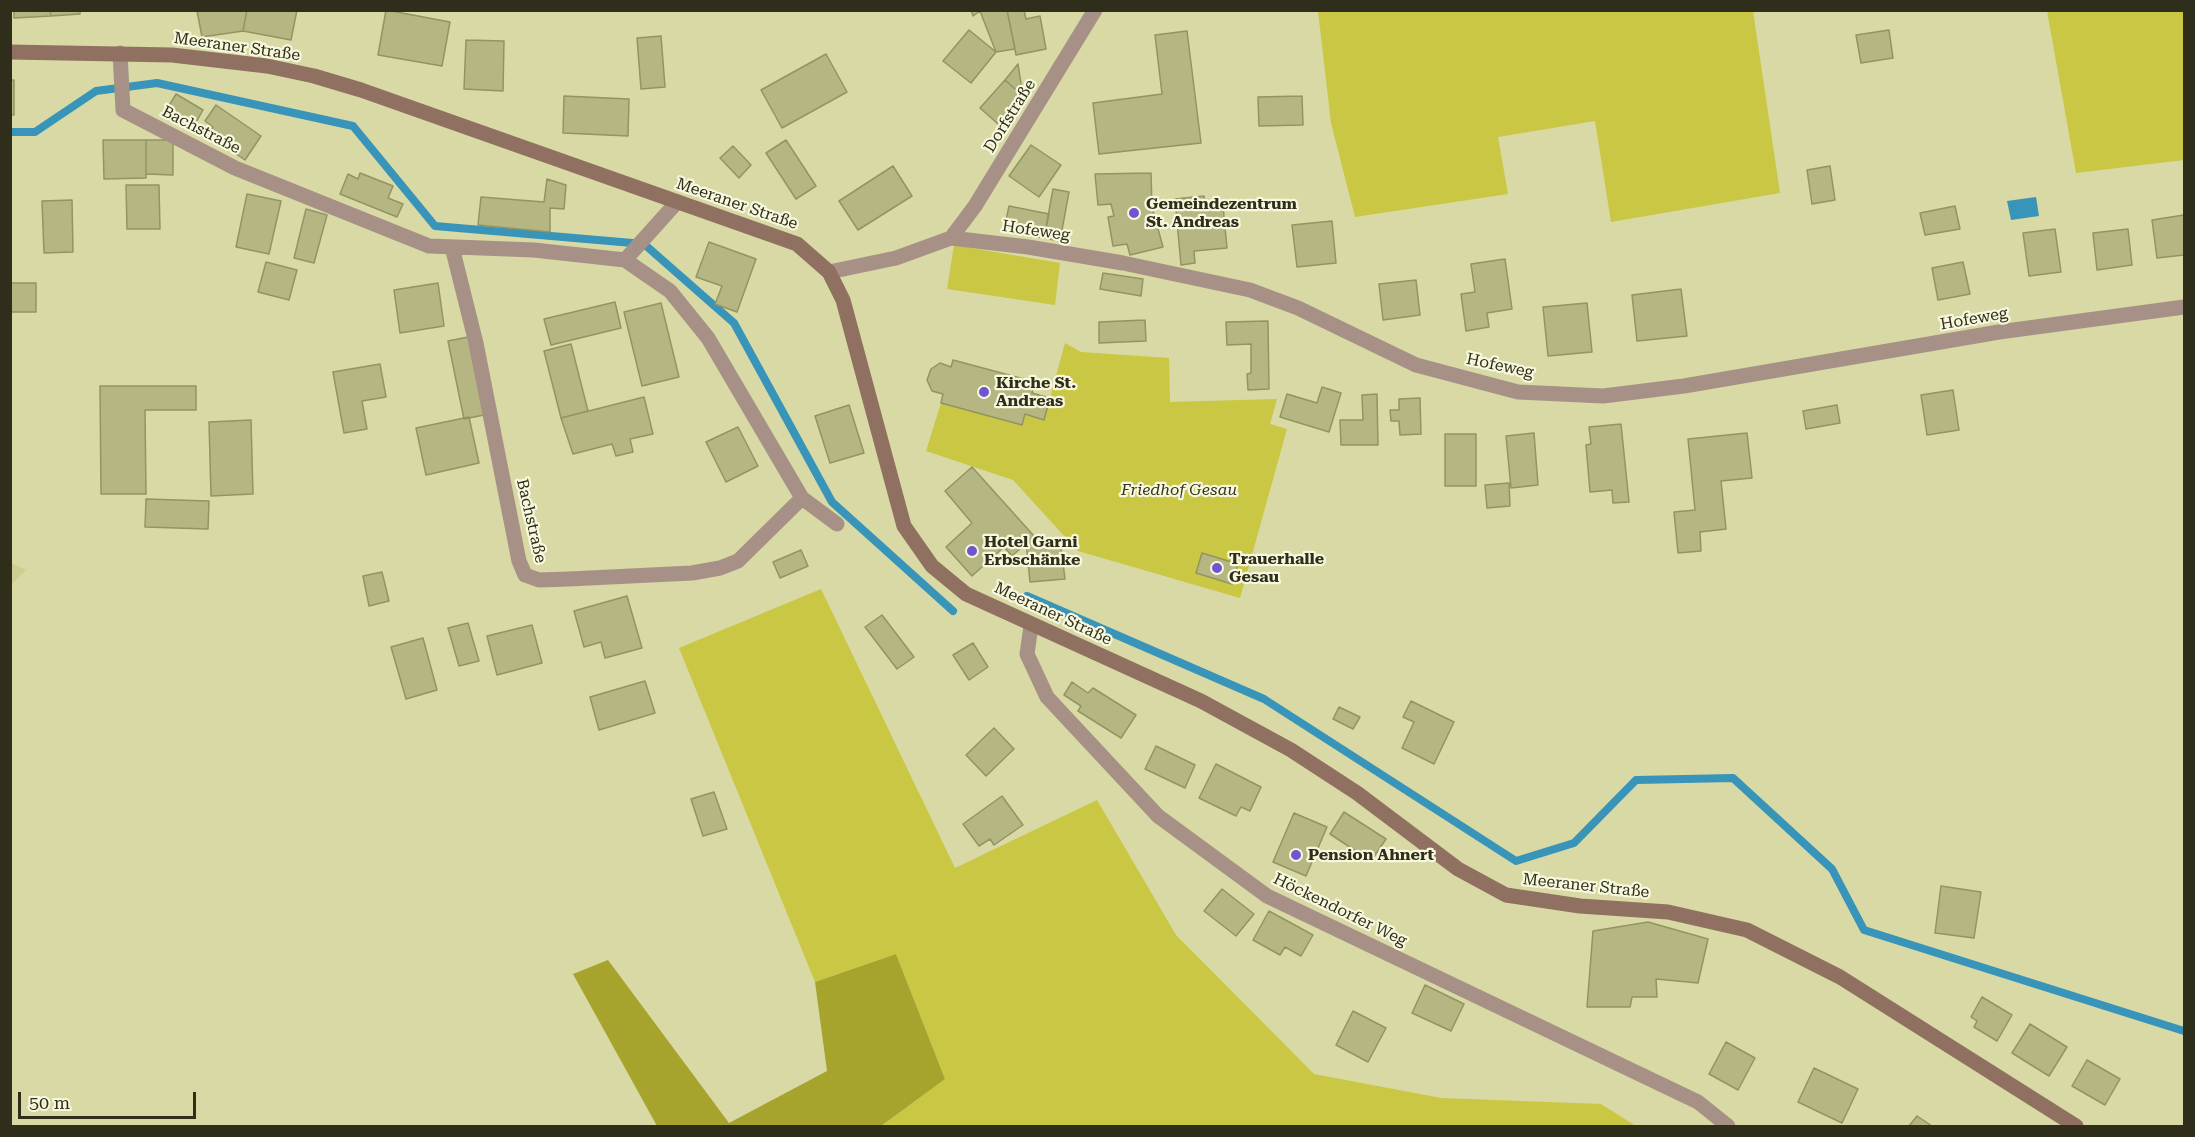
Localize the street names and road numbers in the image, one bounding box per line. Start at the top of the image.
street label: Meeraner Straße [173,29,301,65]
street label: Dorfstraße [980,76,1040,156]
street label: Bachstraße [158,102,244,158]
street label: Meeraner Straße [674,174,800,234]
street label: Hofeweg [1001,217,1071,245]
street label: Hofeweg [1939,304,2009,334]
street label: Hofeweg [1465,350,1535,382]
street label: Bachstraße [512,477,550,565]
street label: Meeraner Straße [991,578,1115,650]
street label: Höckendorfer Weg [1270,869,1410,951]
street label: Meeraner Straße [1522,870,1650,902]

